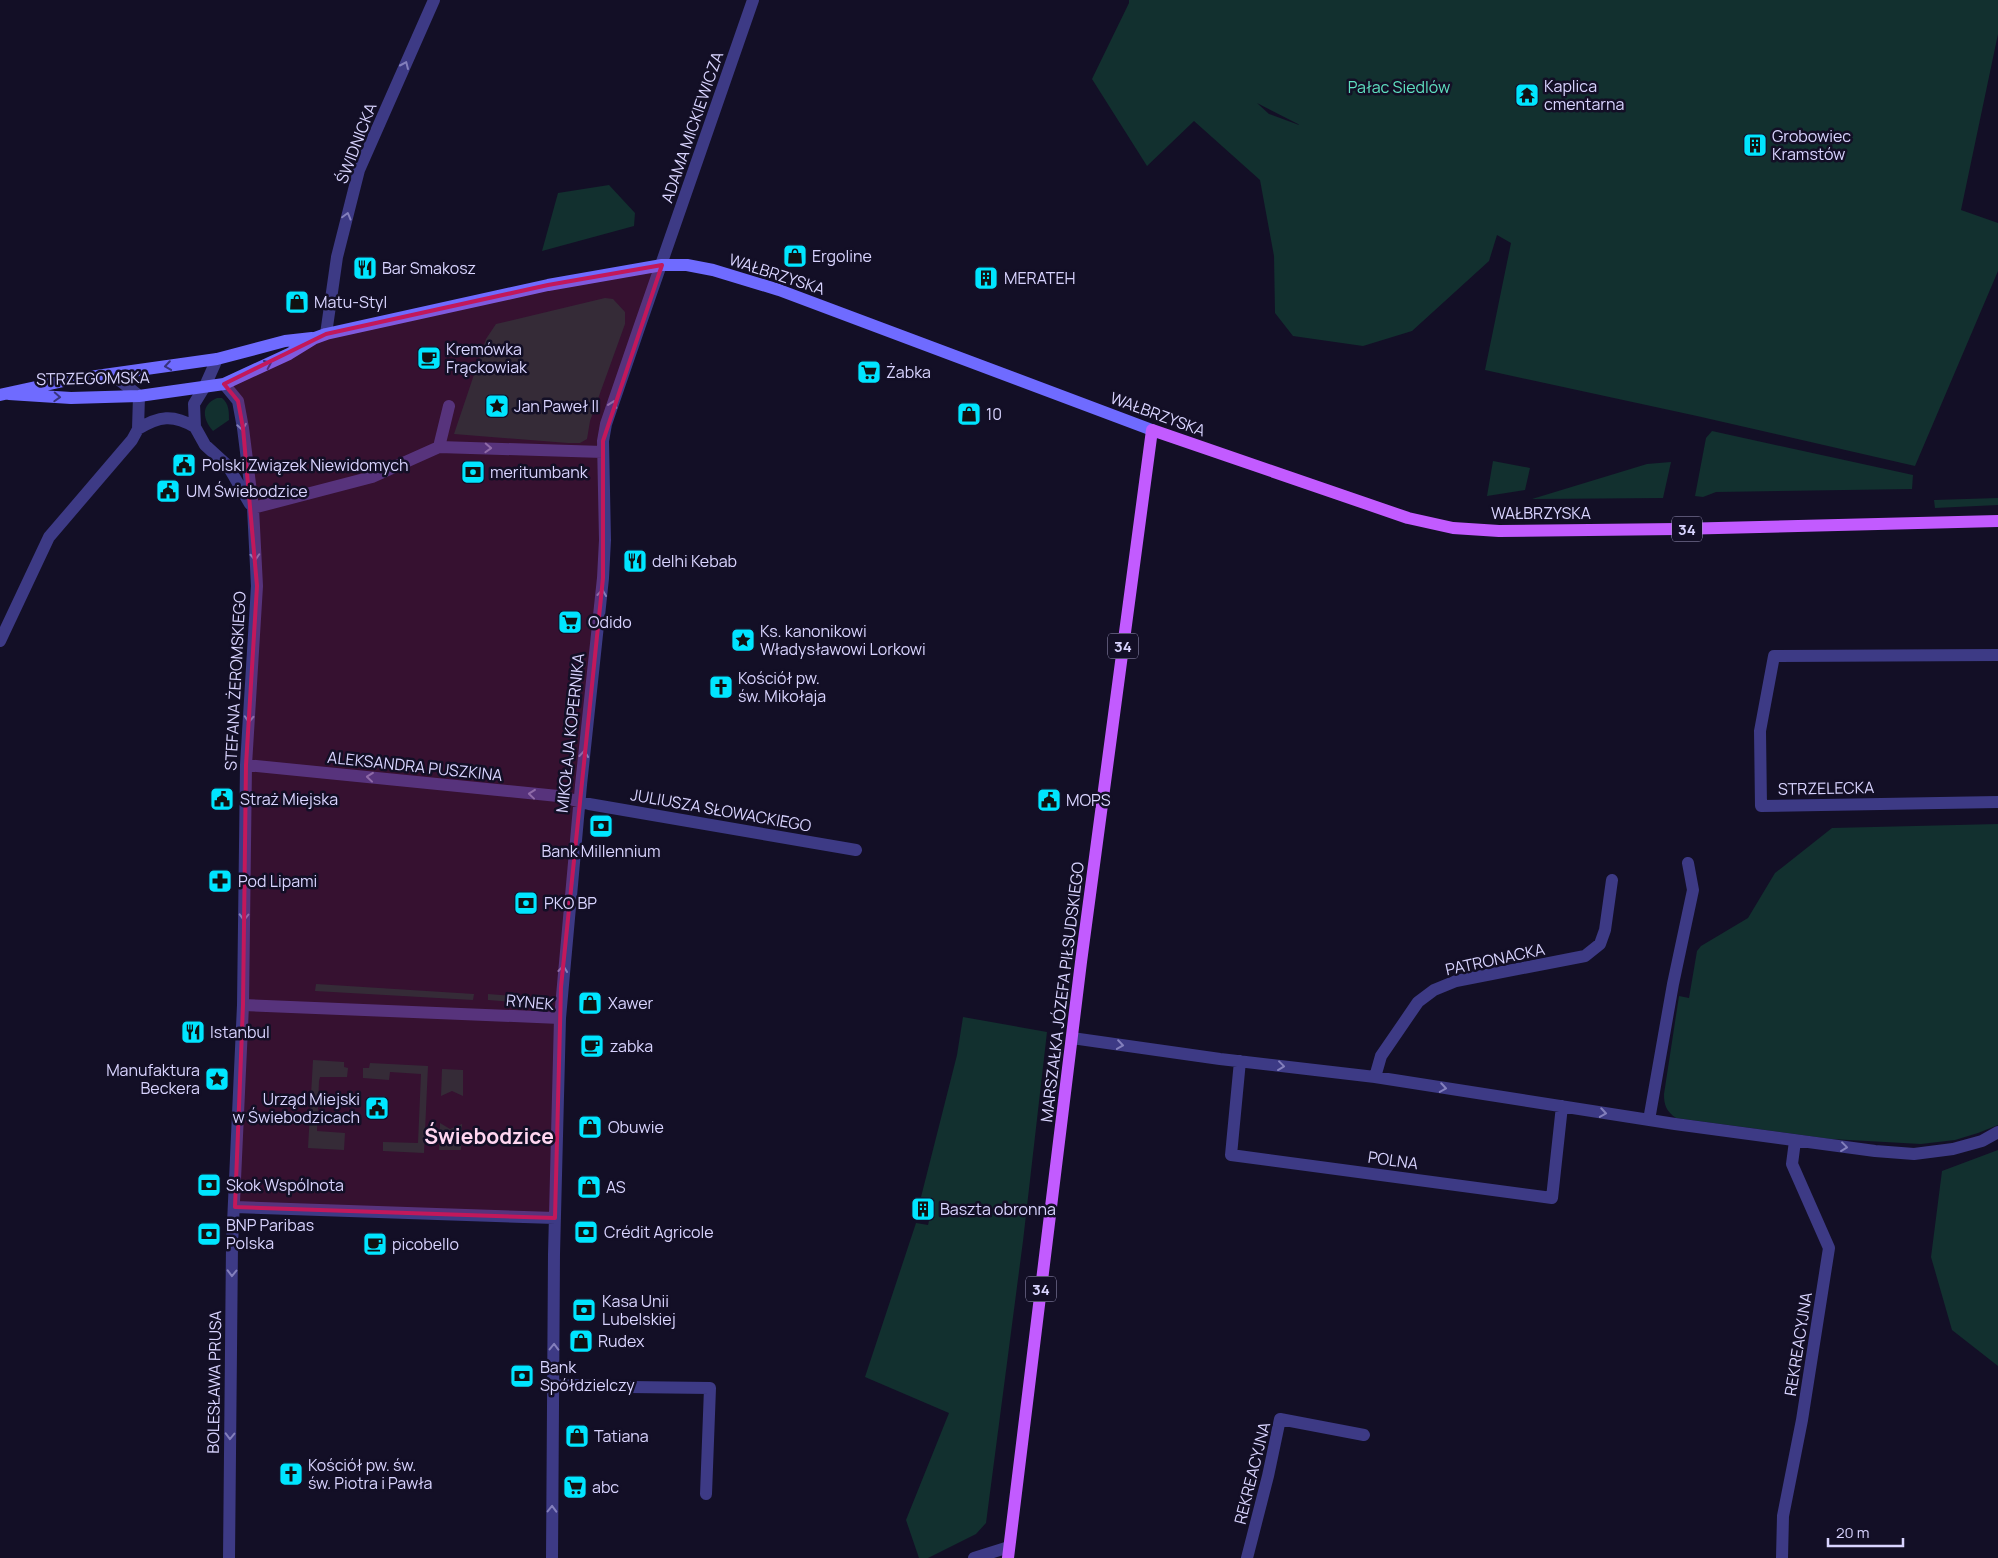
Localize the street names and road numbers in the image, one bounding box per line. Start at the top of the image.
street label: ADAMA MICKIEWICZA [656,48,728,206]
street label: ŚWIDNICKA [330,99,382,187]
street label: WAŁBRZYSKA [726,248,828,300]
street label: STRZEGOMSKA [36,366,150,390]
street label: WAŁBRZYSKA [1107,387,1209,441]
street label: WAŁBRZYSKA [1491,502,1591,524]
road number: 34 [1672,516,1702,542]
street label: STEFANA ŻEROMSKIEGO [219,590,251,771]
road number: 34 [1108,634,1138,658]
street label: MIKOŁAJA KOPERNIKA [551,652,589,814]
street label: ALEKSANDRA PUSZKINA [326,746,504,786]
street label: STRZELECKA [1778,776,1874,800]
street label: JULIUSZA SŁOWACKIEGO [629,783,813,837]
street label: MARSZAŁKA JÓZEFA PIŁSUDSKIEGO [1035,860,1089,1123]
street label: PATRONACKA [1443,938,1547,980]
street label: RYNEK [505,989,556,1015]
street label: POLNA [1366,1146,1420,1174]
road number: 34 [1026,1276,1056,1302]
street label: REKREACYJNA [1779,1291,1817,1397]
street label: BOLESŁAWA PRUSA [202,1310,226,1454]
street label: REKREACYJNA [1229,1419,1275,1527]

